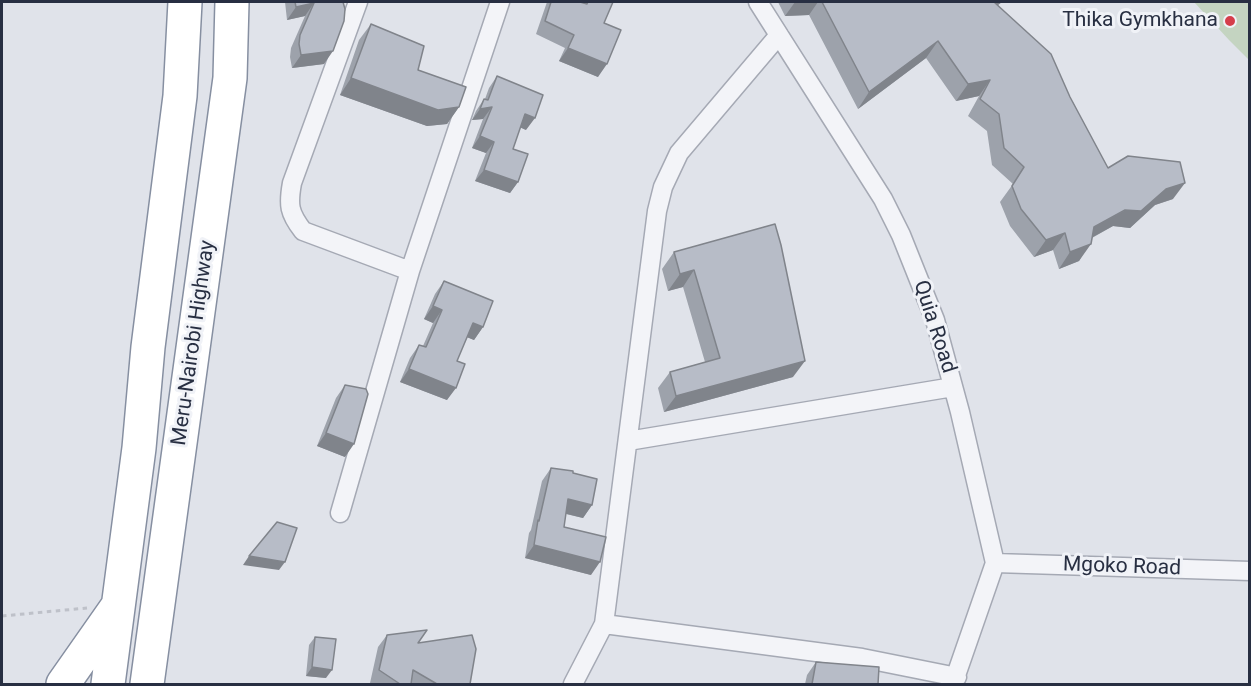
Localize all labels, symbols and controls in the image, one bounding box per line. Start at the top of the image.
place label: Thika Gymkhana [1062,8,1218,34]
marker: Thika Gymkhana [1223,14,1237,28]
street label: Meru-Nairobi Highway [167,239,221,447]
street label: Quia Road [907,277,961,377]
street label: Mgoko Road [1063,552,1181,582]

